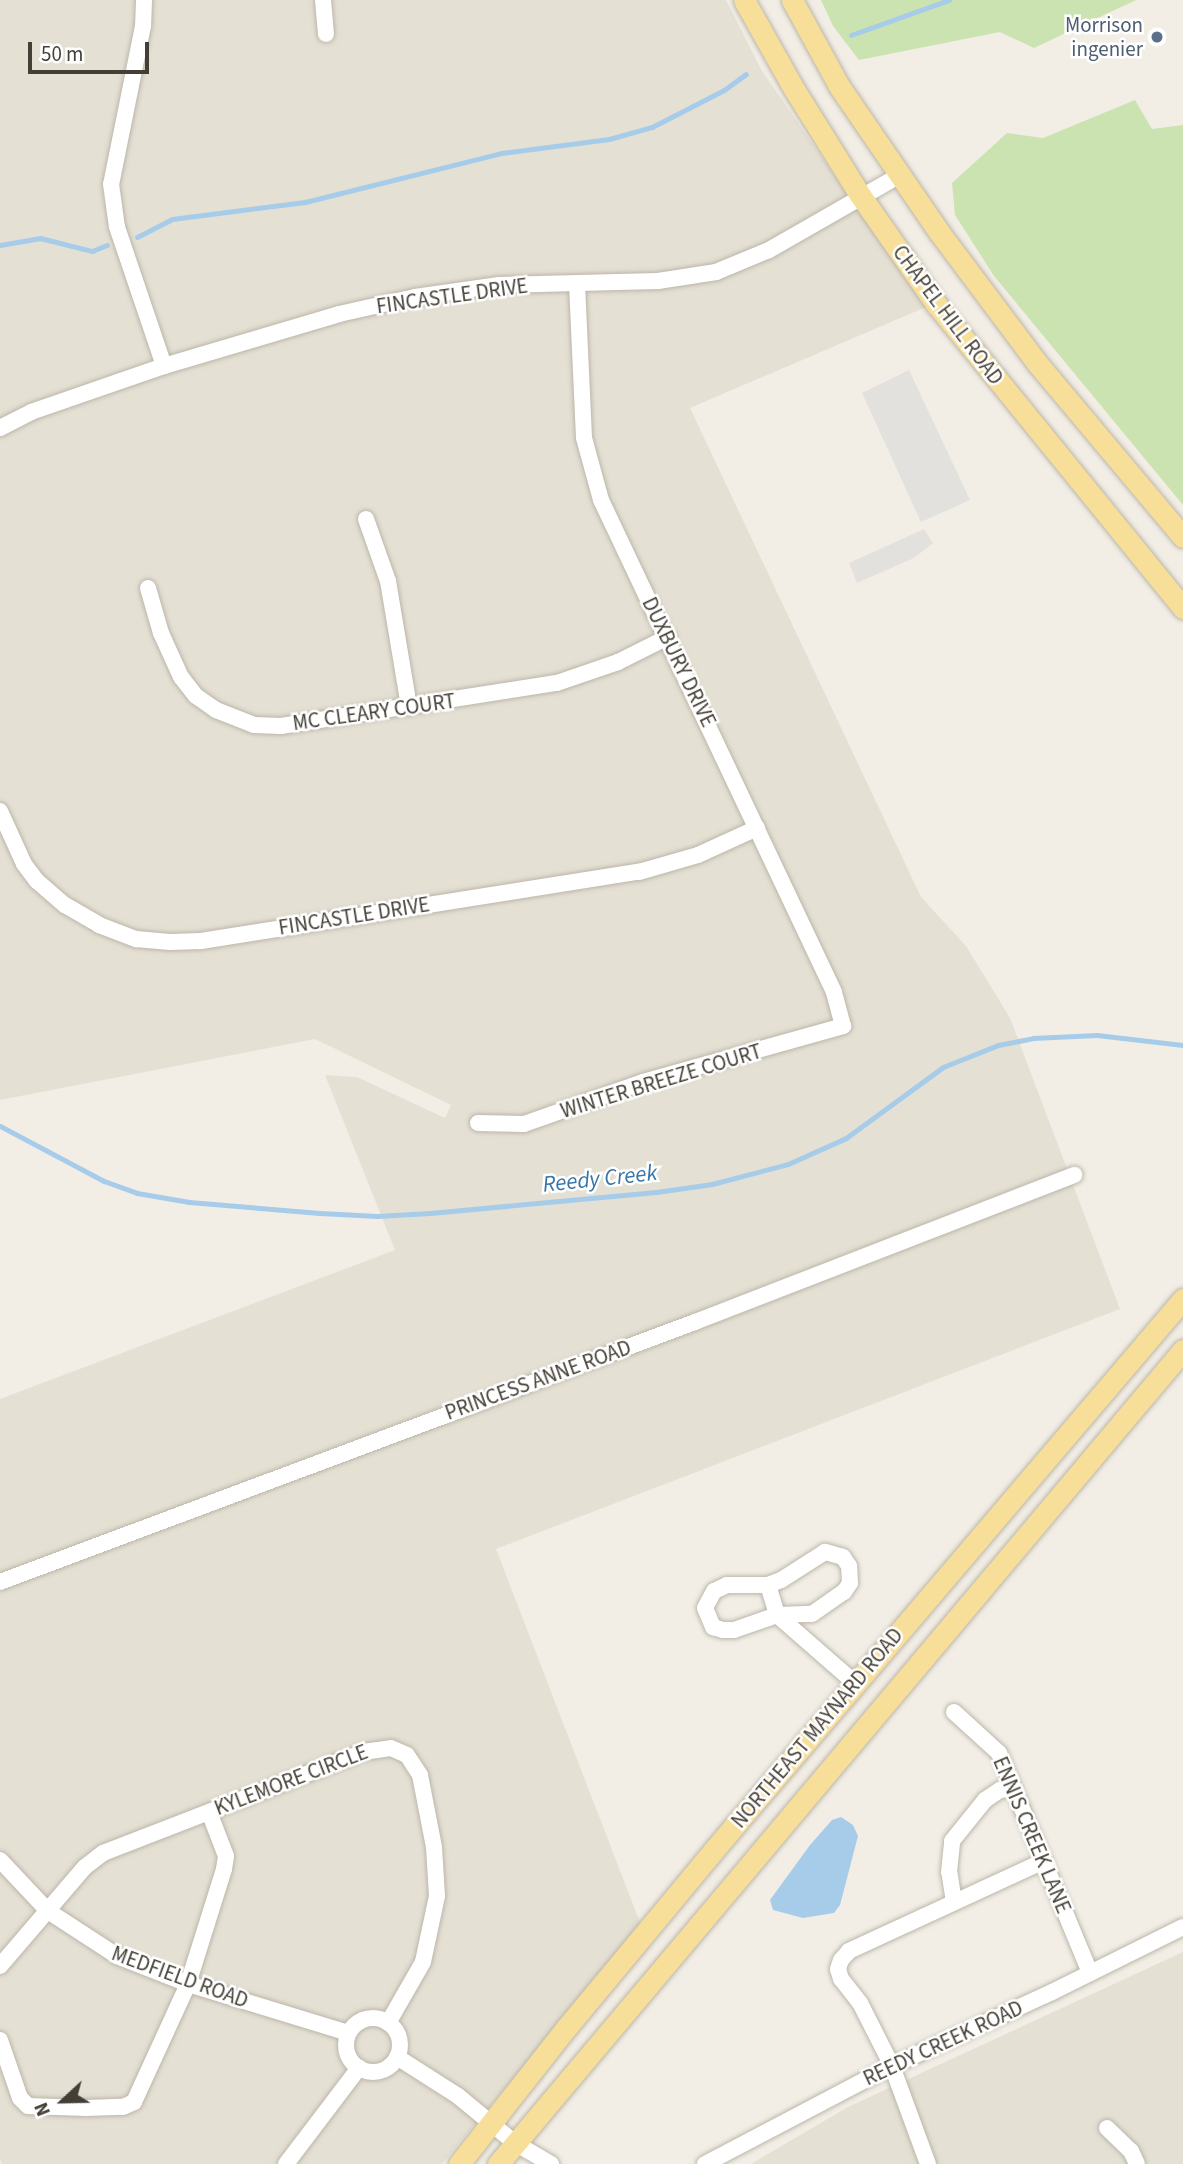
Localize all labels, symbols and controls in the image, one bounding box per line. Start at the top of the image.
place label: Morrison ingenier [1065,12,1143,62]
scale bar [32,28,152,72]
marker: Morrison ingenier [1149,29,1165,45]
text: 50 m [41,39,83,69]
street label: CHAPEL HILL ROAD [887,240,1009,390]
street label: FINCASTLE DRIVE [375,273,529,319]
street label: DUXBURY DRIVE [637,593,721,731]
street label: MC CLEARY COURT [291,688,457,736]
street label: FINCASTLE DRIVE [277,892,431,940]
street label: WINTER BREEZE COURT [557,1038,765,1124]
water label: Reedy Creek [541,1159,659,1199]
street label: PRINCESS ANNE ROAD [442,1335,634,1425]
street label: NORTHEAST MAYNARD ROAD [726,1623,908,1833]
street label: KYLEMORE CIRCLE [211,1739,371,1821]
street label: ENNIS CREEK LANE [988,1753,1076,1917]
street label: MEDFIELD ROAD [108,1941,252,2013]
street label: REEDY CREEK ROAD [859,1995,1027,2091]
north arrow [28,2066,98,2136]
text: N [28,2098,58,2120]

